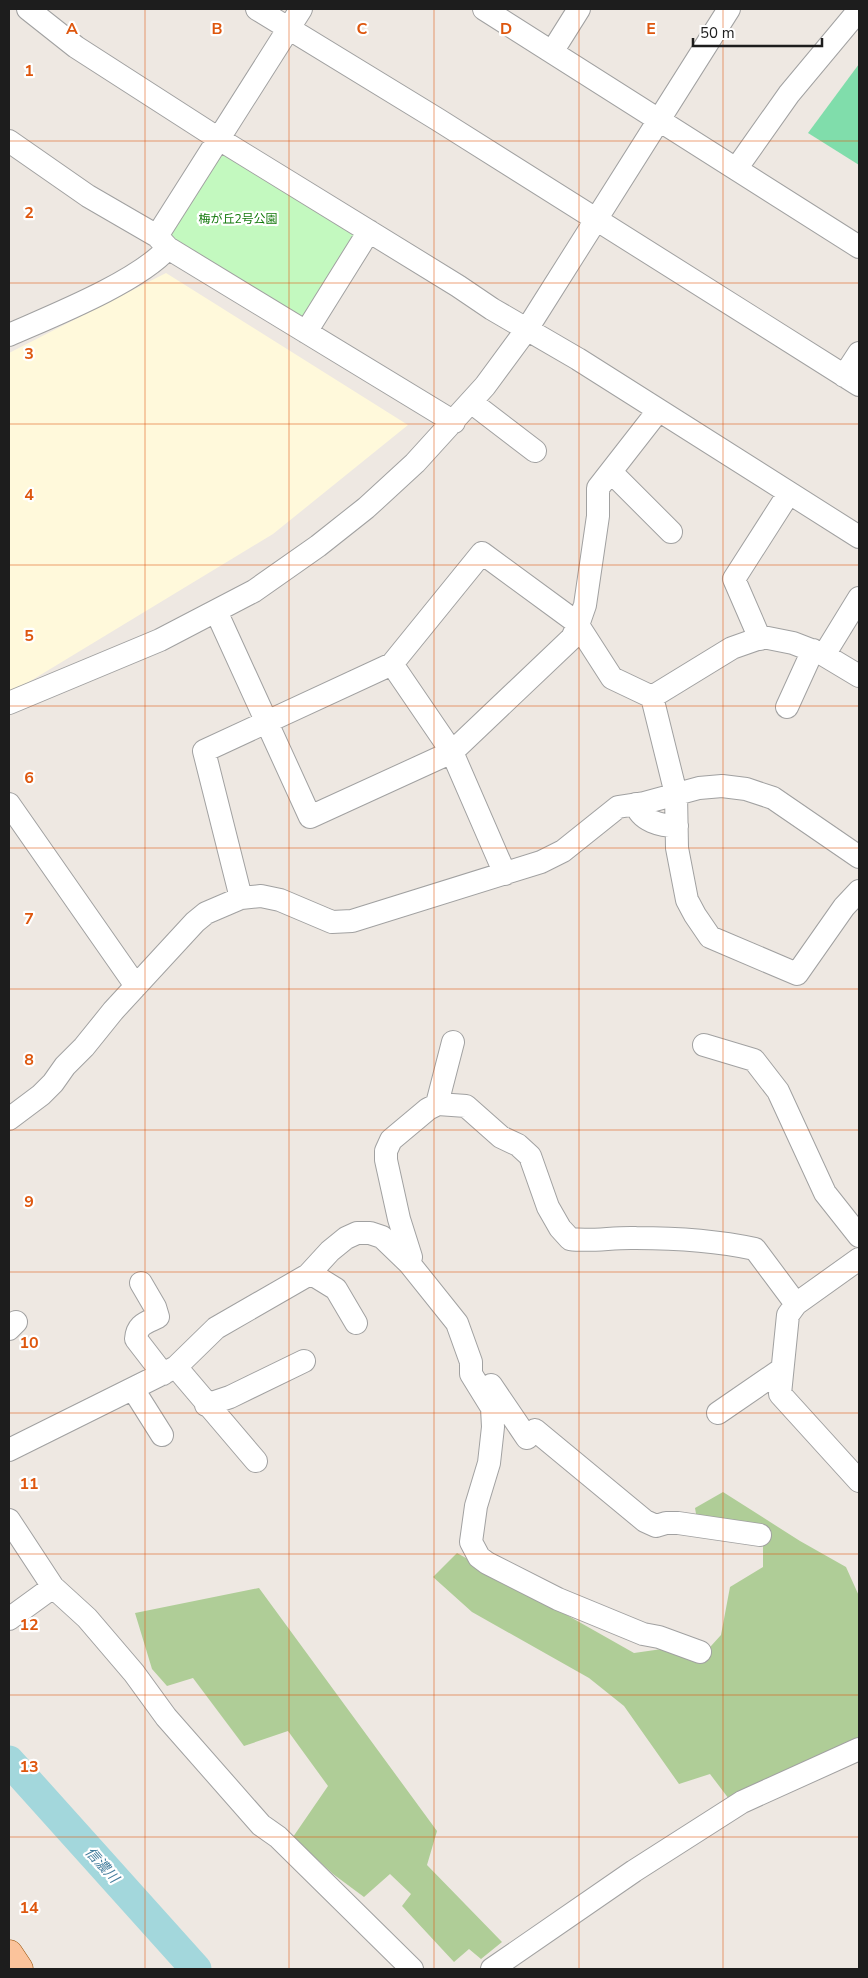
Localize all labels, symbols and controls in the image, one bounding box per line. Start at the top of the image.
scale bar [693,15,822,47]
text: A [66,18,78,40]
text: B [211,18,223,40]
text: C [357,18,368,40]
text: D [500,18,512,40]
text: E [646,18,656,40]
text: 50 m [700,23,735,43]
text: 1 [24,60,34,82]
text: 2 [24,202,34,224]
park label: 梅が丘2号公園 [198,211,278,227]
text: 3 [24,343,34,365]
text: 4 [24,484,34,506]
text: 5 [24,625,34,647]
text: 6 [24,767,34,789]
text: 7 [24,908,34,930]
text: 8 [24,1049,34,1071]
text: 9 [24,1191,34,1213]
text: 10 [19,1332,39,1354]
text: 11 [19,1473,39,1495]
text: 12 [19,1614,39,1636]
text: 13 [19,1756,39,1778]
water label: 信濃川 [81,1843,124,1888]
text: 14 [19,1897,39,1919]

